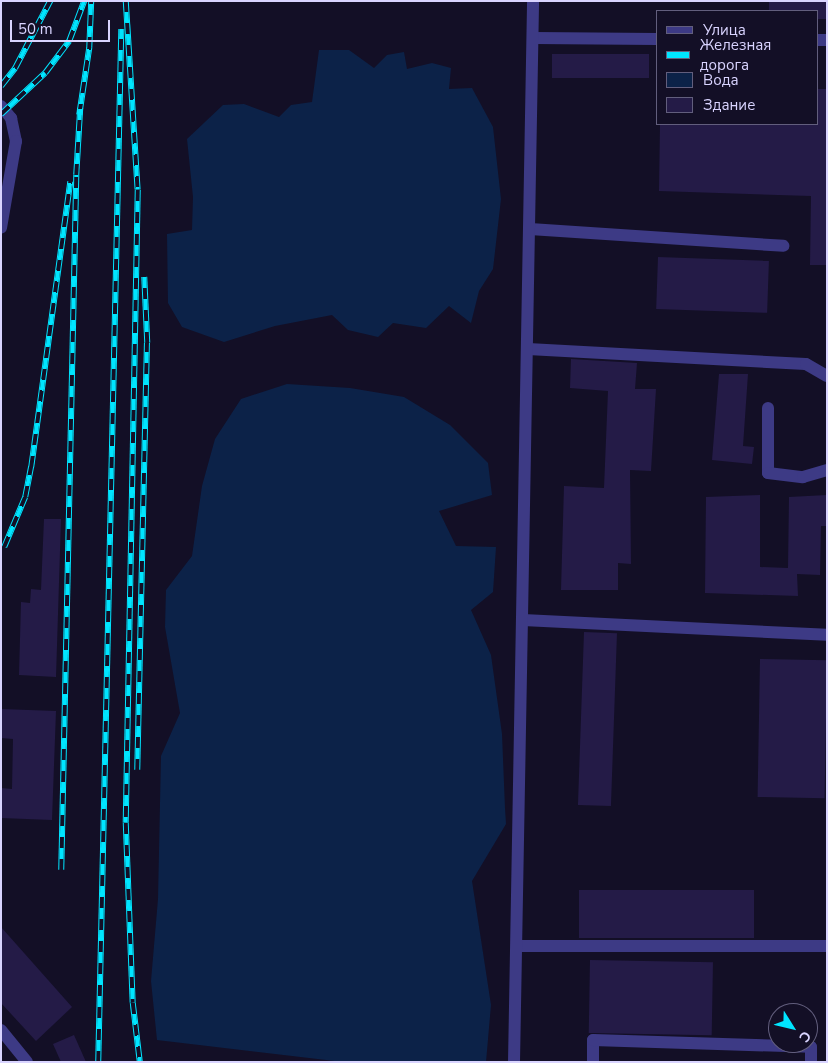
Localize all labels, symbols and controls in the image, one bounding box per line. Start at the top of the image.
scale bar [12,10,112,42]
legend [656,10,818,125]
text: 50 m [18,19,53,39]
text: Улица [703,20,746,40]
text: Железная дорога [700,35,771,75]
text: Вода [703,70,739,90]
text: Здание [703,95,755,115]
north arrow [768,1003,818,1053]
text: С [794,1027,815,1046]

